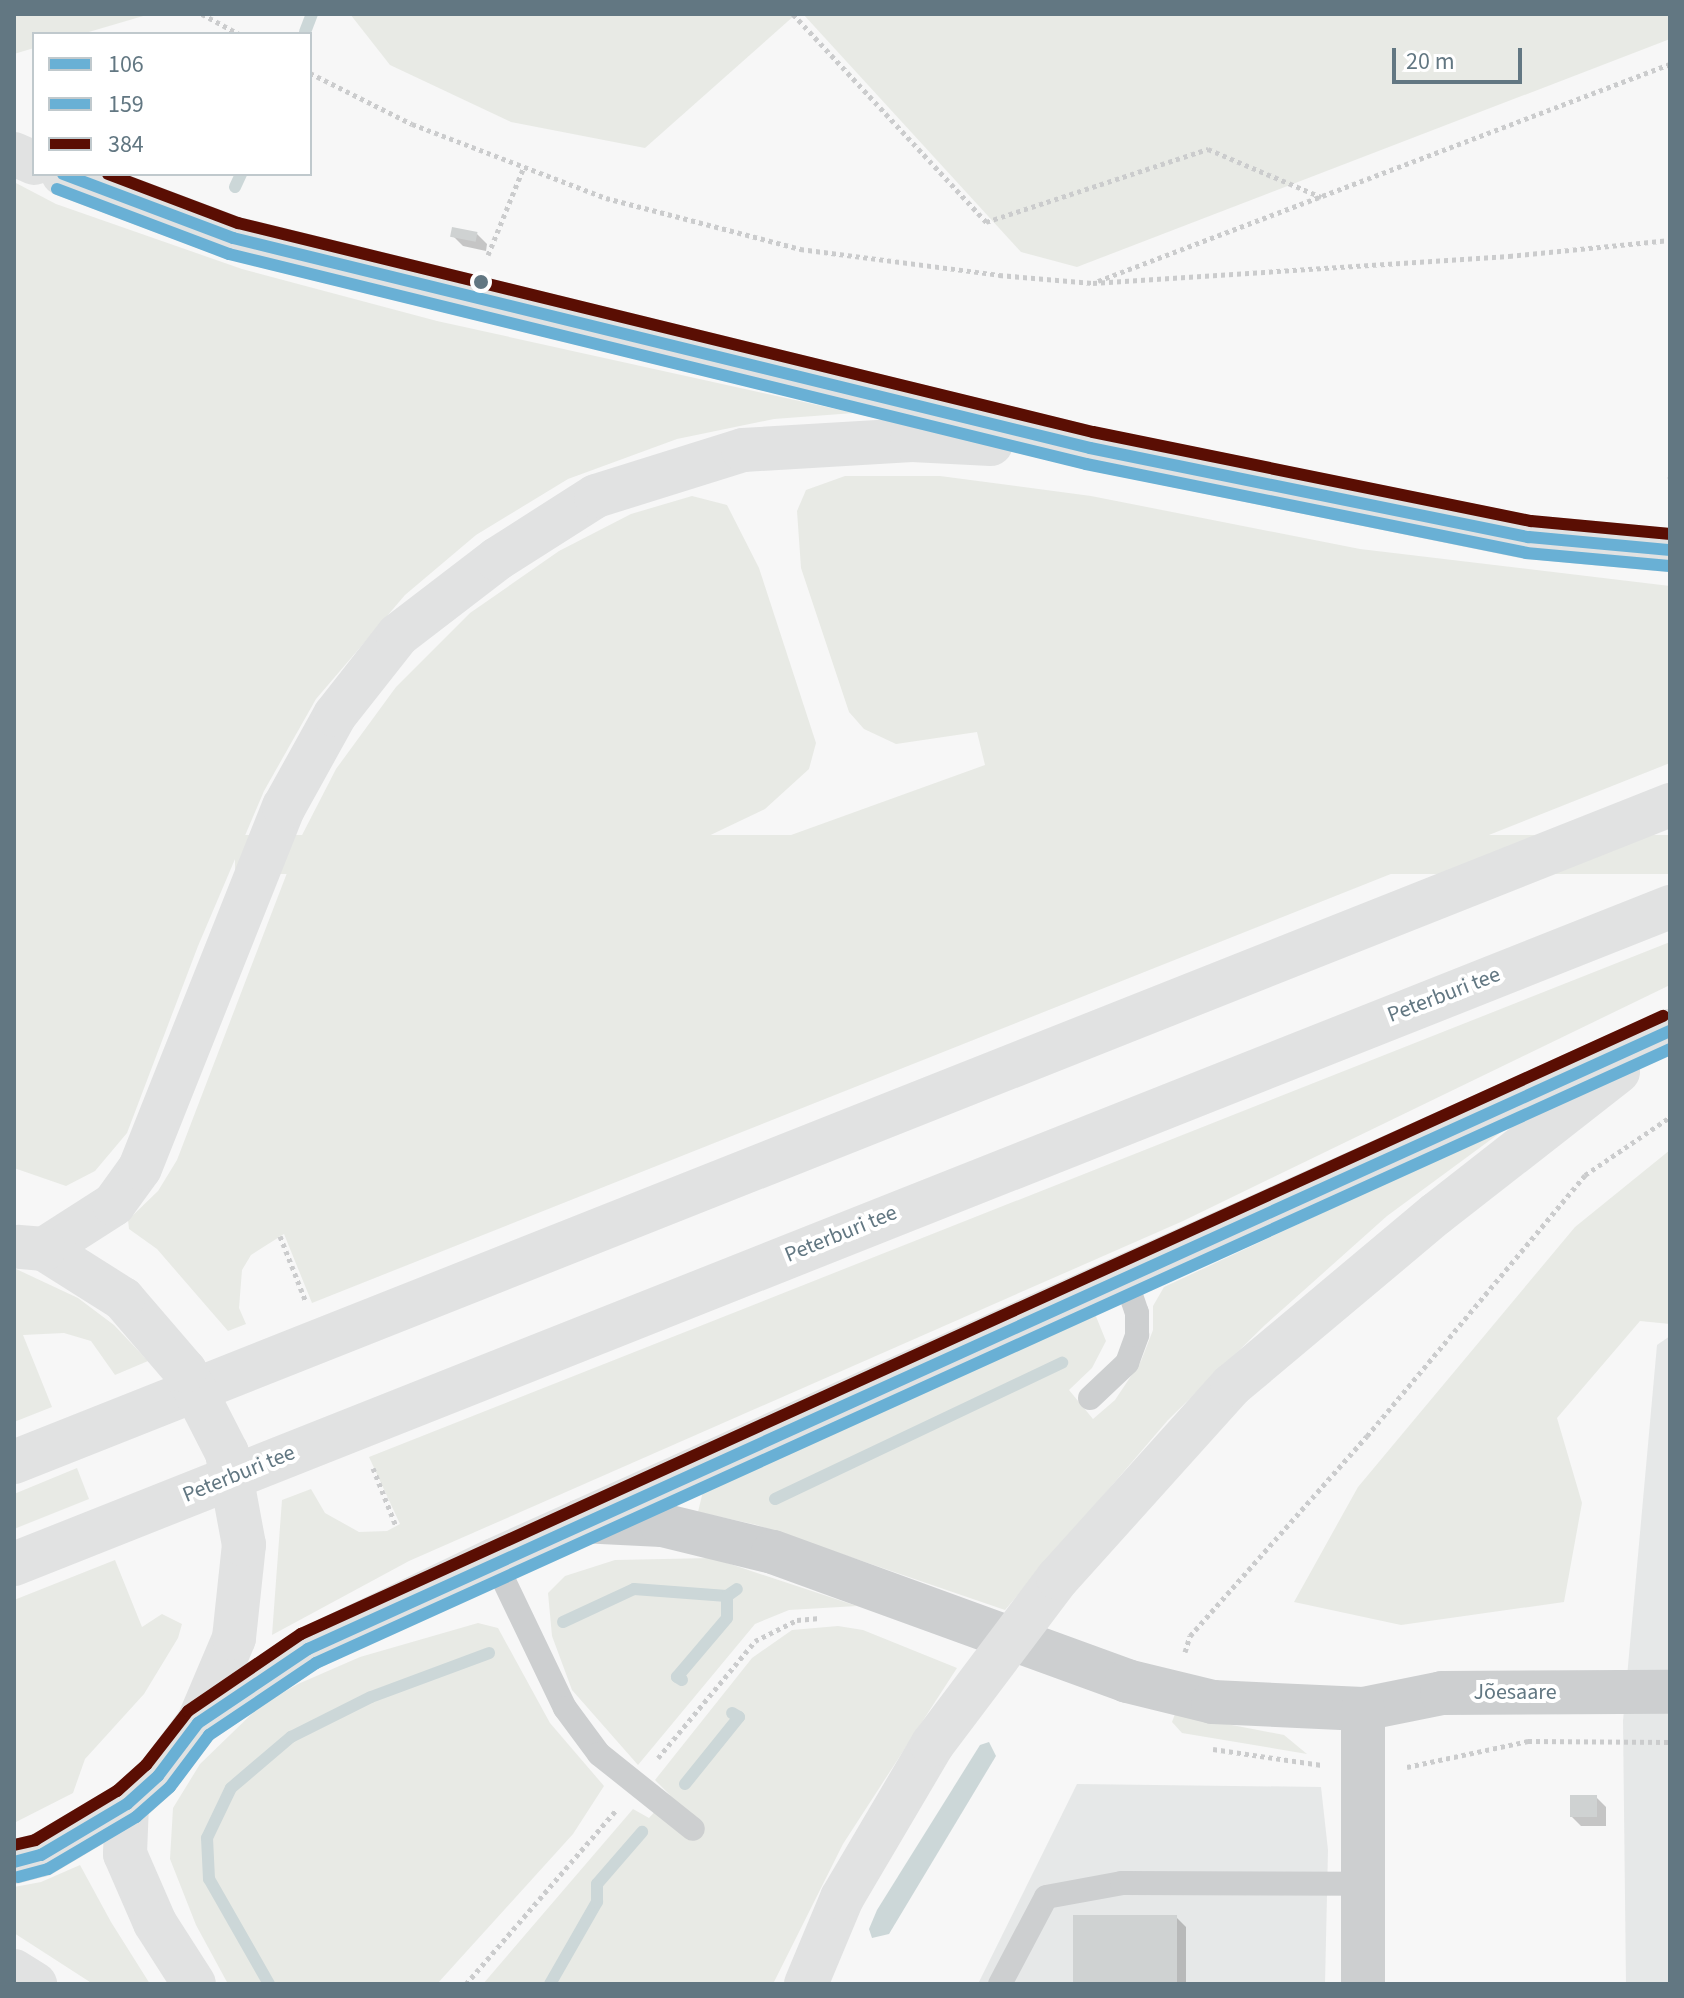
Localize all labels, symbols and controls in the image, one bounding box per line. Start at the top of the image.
legend [32,32,312,176]
scale bar [1396,32,1526,82]
text: 20 m [1406,44,1455,79]
text: 106 [108,47,144,82]
text: 159 [108,87,144,122]
text: 384 [108,127,144,162]
unlabelled marker [473,274,489,290]
street label: Peterburi tee [1384,961,1504,1029]
street label: Peterburi tee [781,1200,901,1268]
street label: Peterburi tee [179,1440,299,1508]
street label: Jõesaare [1473,1680,1557,1706]

